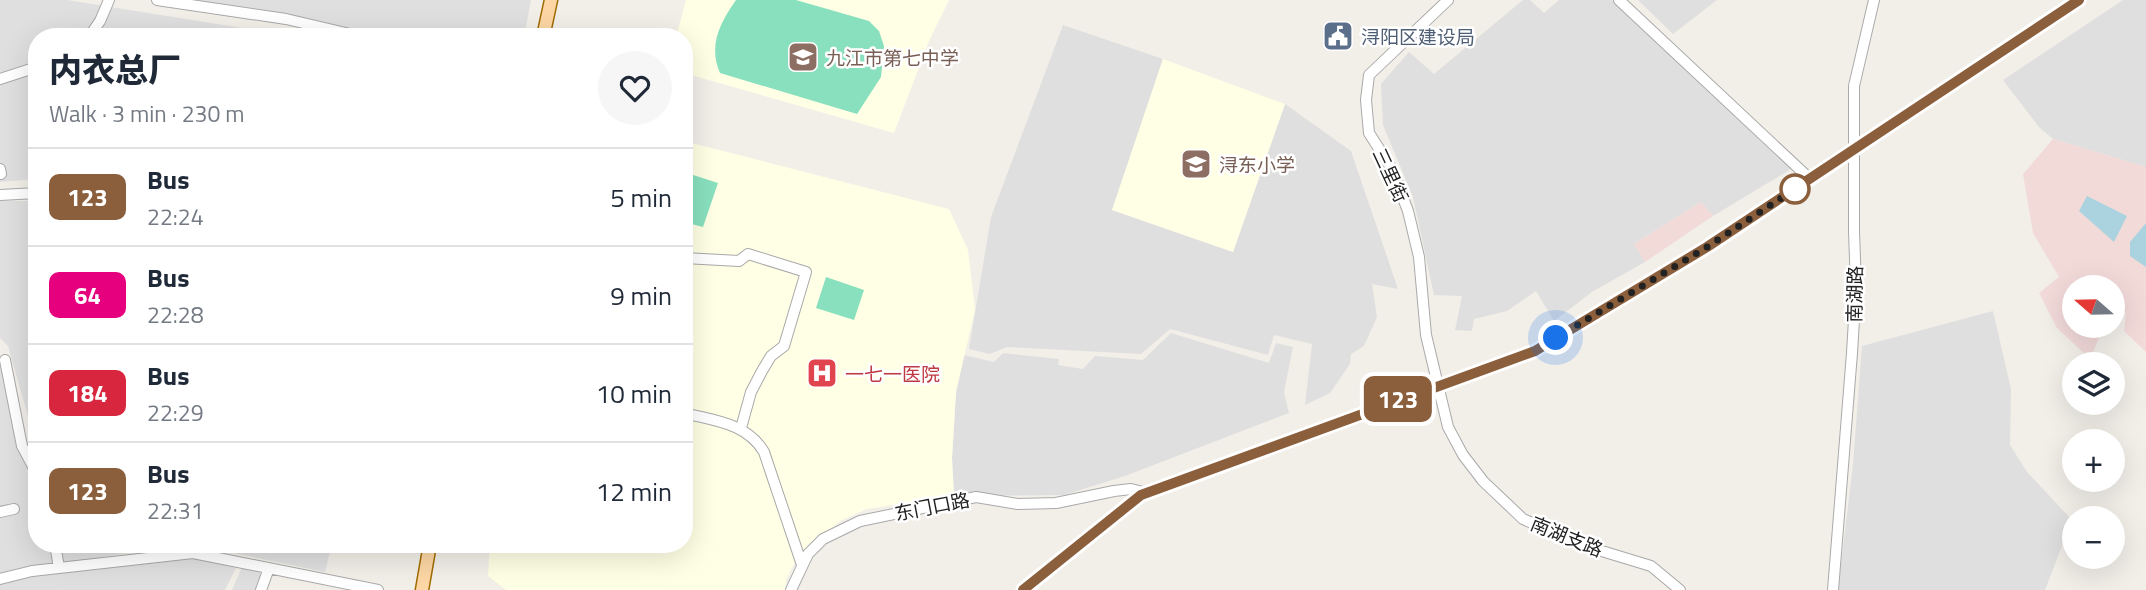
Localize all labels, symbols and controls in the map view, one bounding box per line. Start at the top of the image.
public building icon: 浔阳区建设局 [1321,19,1355,53]
place label: 浔阳区建设局 [1361,22,1475,51]
school or university icon: 九江市第七中学 [786,40,820,74]
place label: 九江市第七中学 [826,43,959,72]
text: 内衣总厂 [49,45,181,95]
button: heart [598,51,672,125]
text: Walk · 3 min · 230 m [49,96,245,131]
street label: 三里街 [1366,143,1416,207]
school or university icon: 浔东小学 [1179,147,1213,181]
place label: 浔东小学 [1219,150,1295,179]
text: Bus [147,160,189,199]
unlabelled marker [1780,174,1810,204]
text: 5 min [610,178,672,217]
text: 123 [67,179,108,215]
text: 22:24 [147,199,204,234]
text: Bus [147,258,189,297]
street label: 南湖路 [1839,265,1869,323]
north arrow [2062,275,2124,338]
map controls [2062,275,2125,569]
text: 9 min [610,276,672,315]
text: 64 [74,277,101,313]
text: 22:28 [147,297,204,332]
your location [1538,320,1573,355]
button: layers [2062,352,2125,415]
text: Bus [147,356,189,395]
hospital icon: 一七一医院 [805,356,839,390]
place label: 一七一医院 [845,359,940,388]
text: 10 min [596,374,672,413]
text: 184 [67,375,108,411]
line badge: 123 [1358,376,1438,422]
text: 123 [1378,381,1418,417]
text: 22:29 [147,395,204,430]
button: + [2062,429,2125,492]
text: Bus [147,454,189,493]
text: 12 min [596,472,672,511]
text: 123 [67,473,108,509]
street label: 东门口路 [892,485,972,527]
text: 22:31 [147,493,204,528]
button: − [2062,506,2125,569]
street label: 南湖支路 [1526,508,1608,564]

